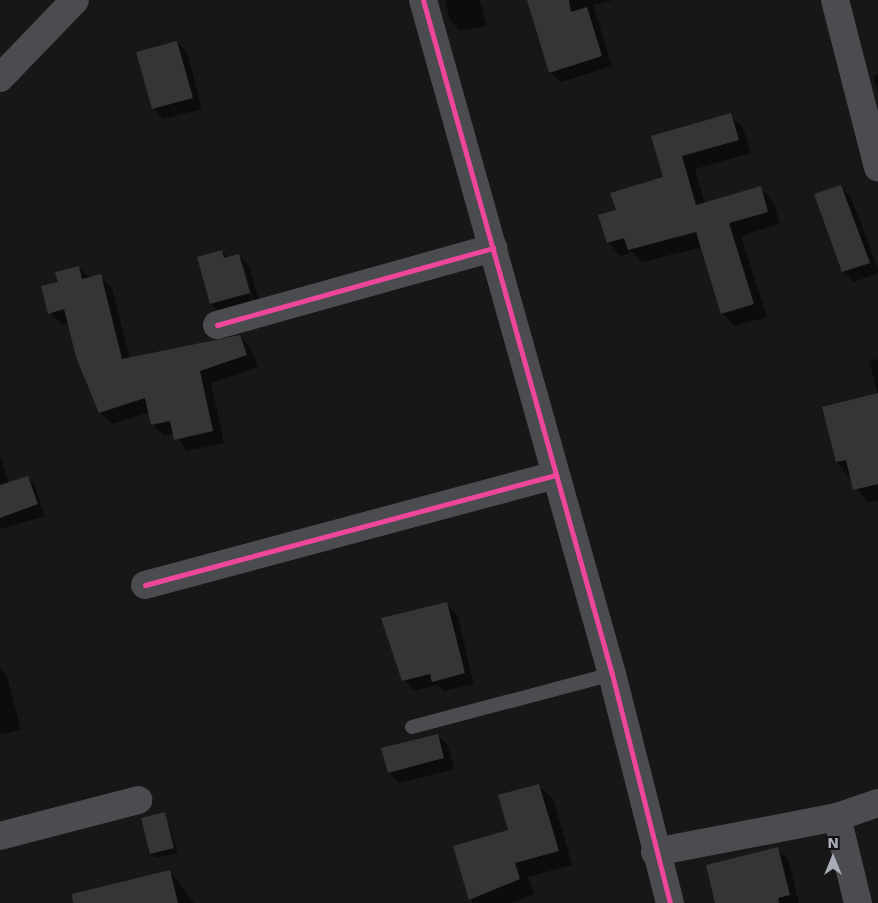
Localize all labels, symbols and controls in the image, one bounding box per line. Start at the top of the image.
north arrow [808,833,858,883]
text: N [827,835,839,851]

